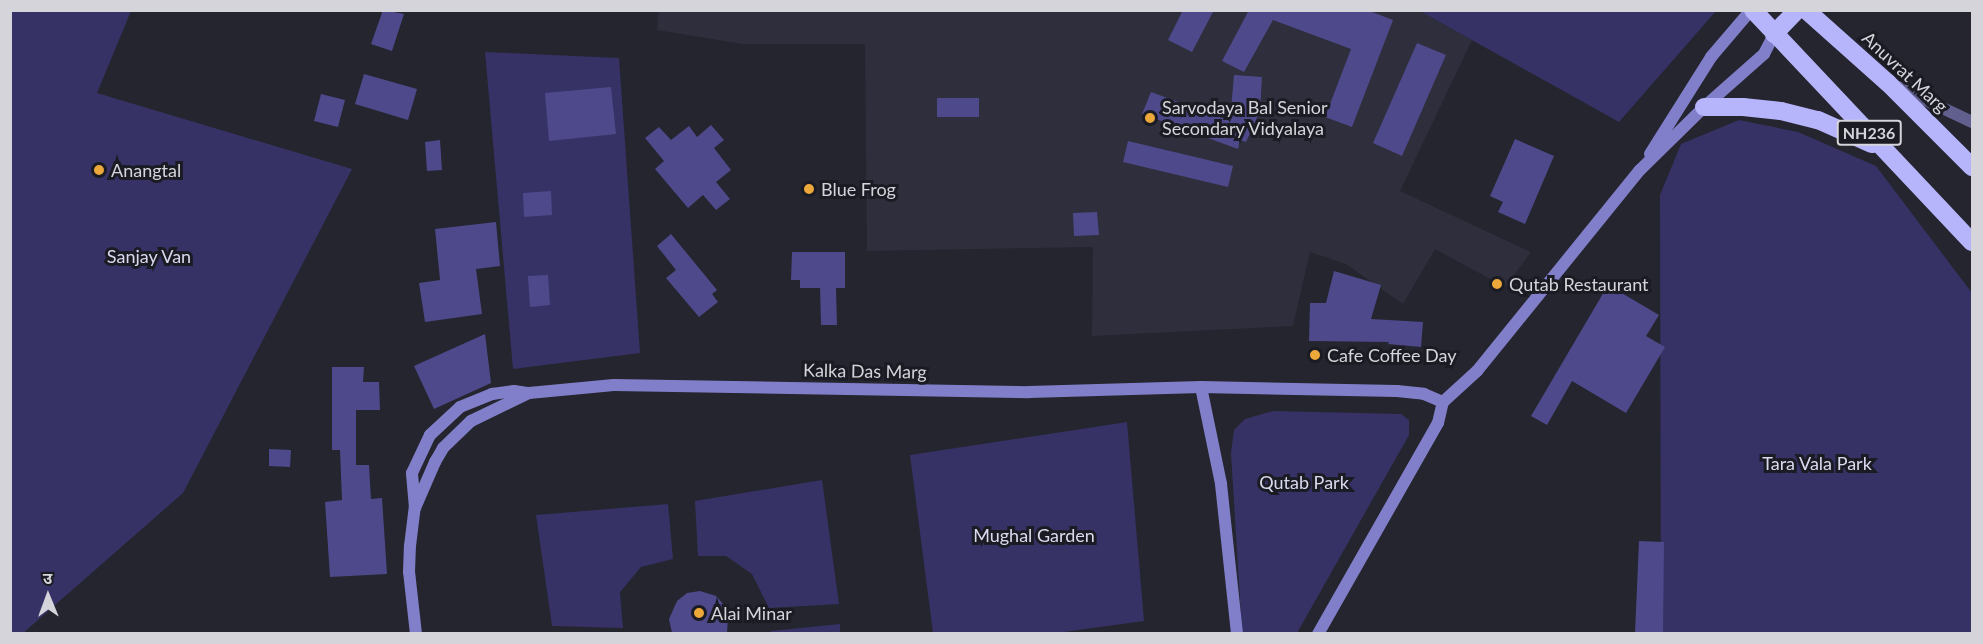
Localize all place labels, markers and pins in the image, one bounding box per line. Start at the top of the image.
place label: Sarvodaya Bal Senior Secondary Vidyalaya [1162,97,1327,140]
marker: Sarvodaya Bal Senior Secondary Vidyalaya [1143,111,1157,125]
place label: Anangtal [111,159,181,181]
marker: Anangtal [92,163,106,177]
place label: Blue Frog [821,178,896,200]
marker: Blue Frog [802,182,816,196]
place label: Qutab Restaurant [1509,273,1649,295]
marker: Qutab Restaurant [1490,277,1504,291]
place label: Cafe Coffee Day [1327,344,1457,366]
marker: Cafe Coffee Day [1308,348,1322,362]
place label: Alai Minar [711,602,792,624]
marker: Alai Minar [692,606,706,620]

